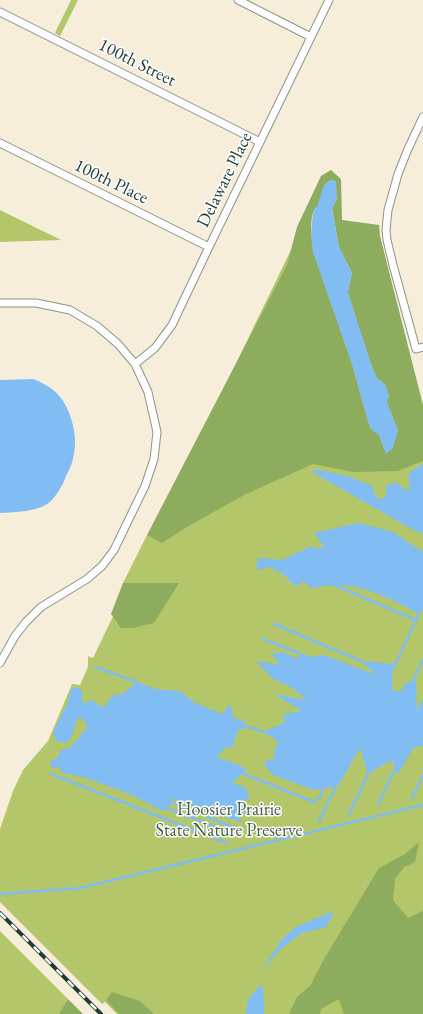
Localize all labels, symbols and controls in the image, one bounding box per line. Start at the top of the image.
street label: 100th Street [95,34,179,92]
street label: Delaware Place [193,129,257,231]
street label: 100th Place [70,155,152,209]
park label: Hoosier Prairie State Nature Preserve [156,799,302,842]

